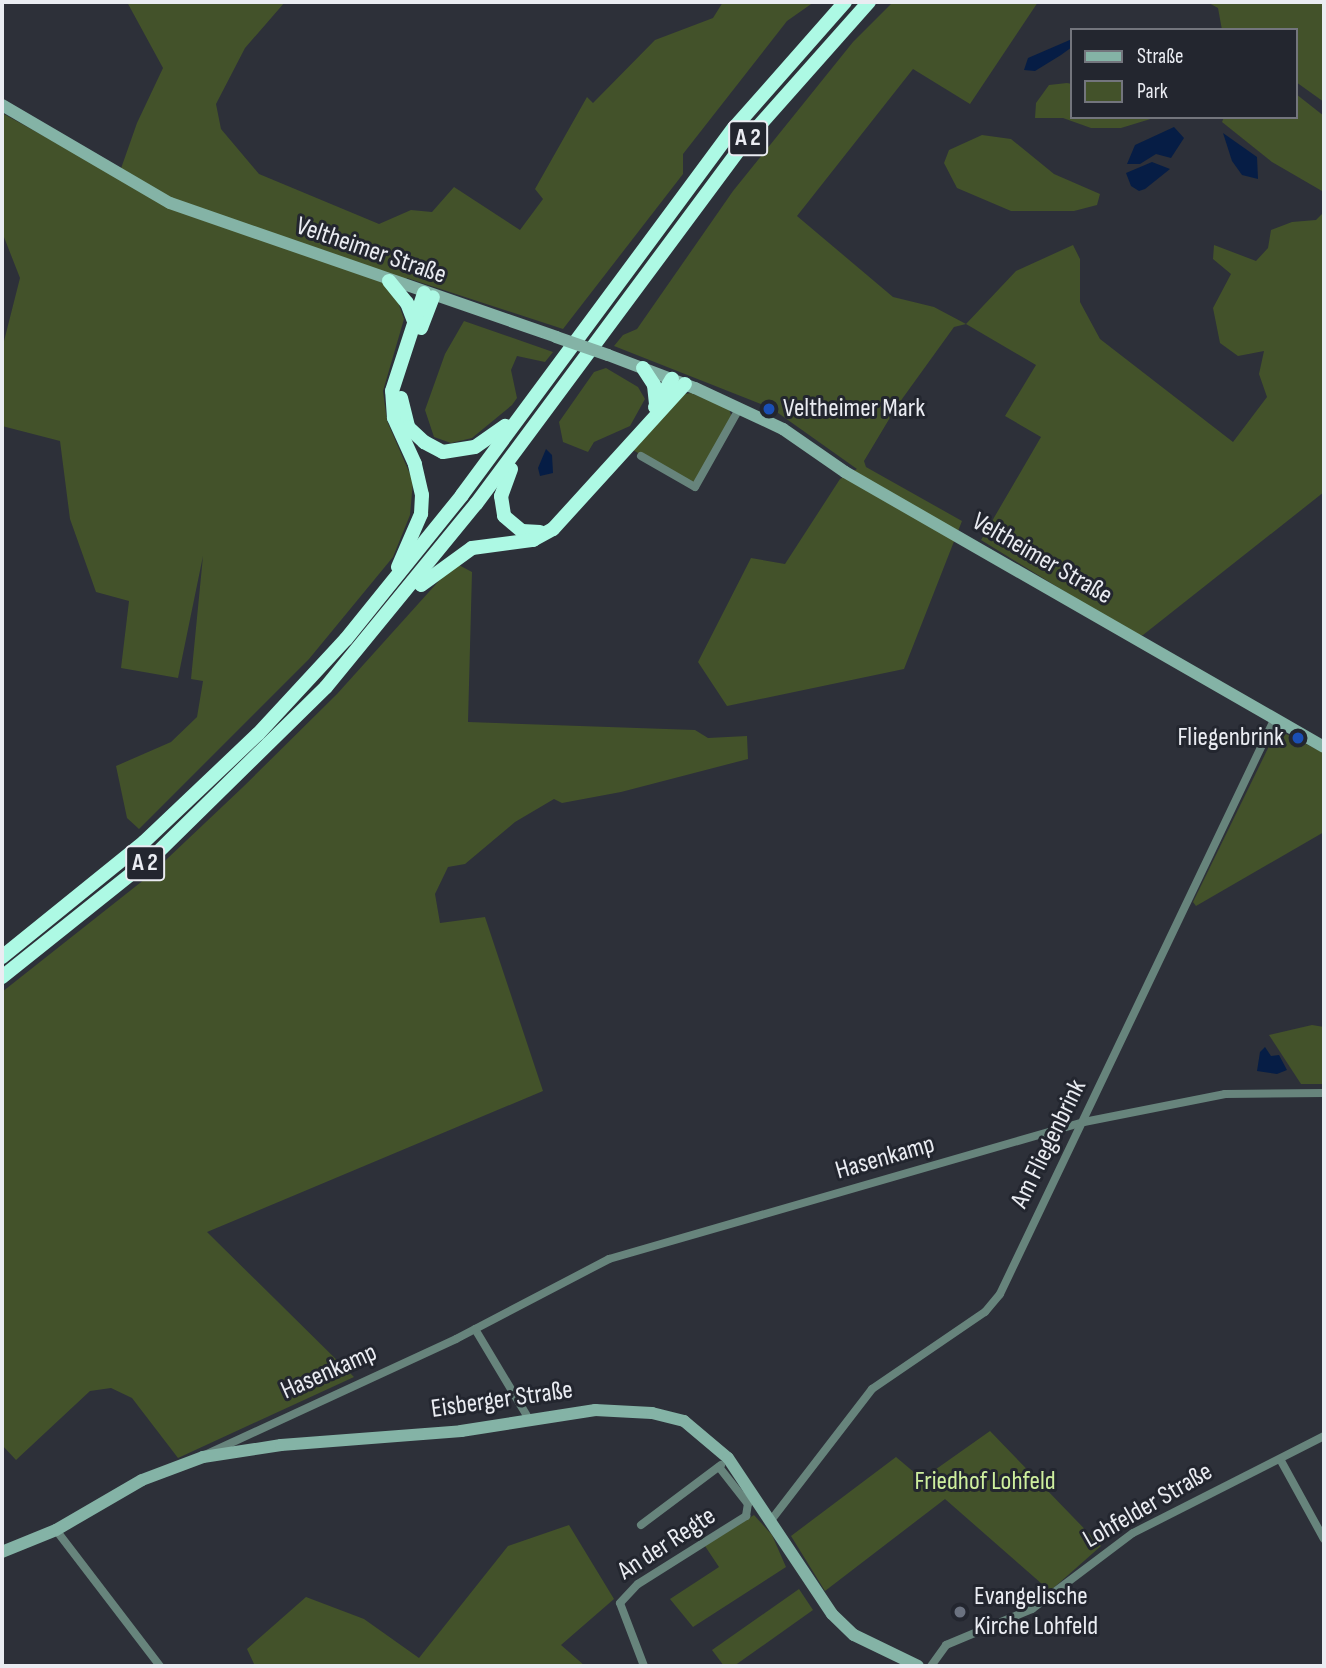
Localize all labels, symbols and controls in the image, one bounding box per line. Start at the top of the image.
legend [1070,28,1298,119]
text: Straße [1137,44,1183,69]
text: Park [1137,79,1168,104]
road number: A 2 [727,118,769,158]
street label: Veltheimer Straße [292,211,450,291]
place label: Veltheimer Mark [783,393,925,425]
marker: Veltheimer Mark [761,401,777,417]
street label: Veltheimer Straße [966,506,1118,612]
place label: Fliegenbrink [1177,722,1284,754]
marker: Fliegenbrink [1290,730,1306,746]
road number: A 2 [124,842,166,884]
street label: Am Fliegenbrink [1005,1075,1093,1213]
street label: Hasenkamp [832,1129,938,1187]
street label: Hasenkamp [276,1337,382,1407]
street label: Eisberger Straße [429,1375,575,1425]
street label: Lohfelder Straße [1078,1457,1218,1555]
park label: Friedhof Lohfeld [914,1466,1056,1498]
street label: An der Regte [612,1501,722,1587]
place label: Evangelische Kirche Lohfeld [974,1581,1098,1642]
marker: Evangelische Kirche Lohfeld [952,1604,968,1620]

